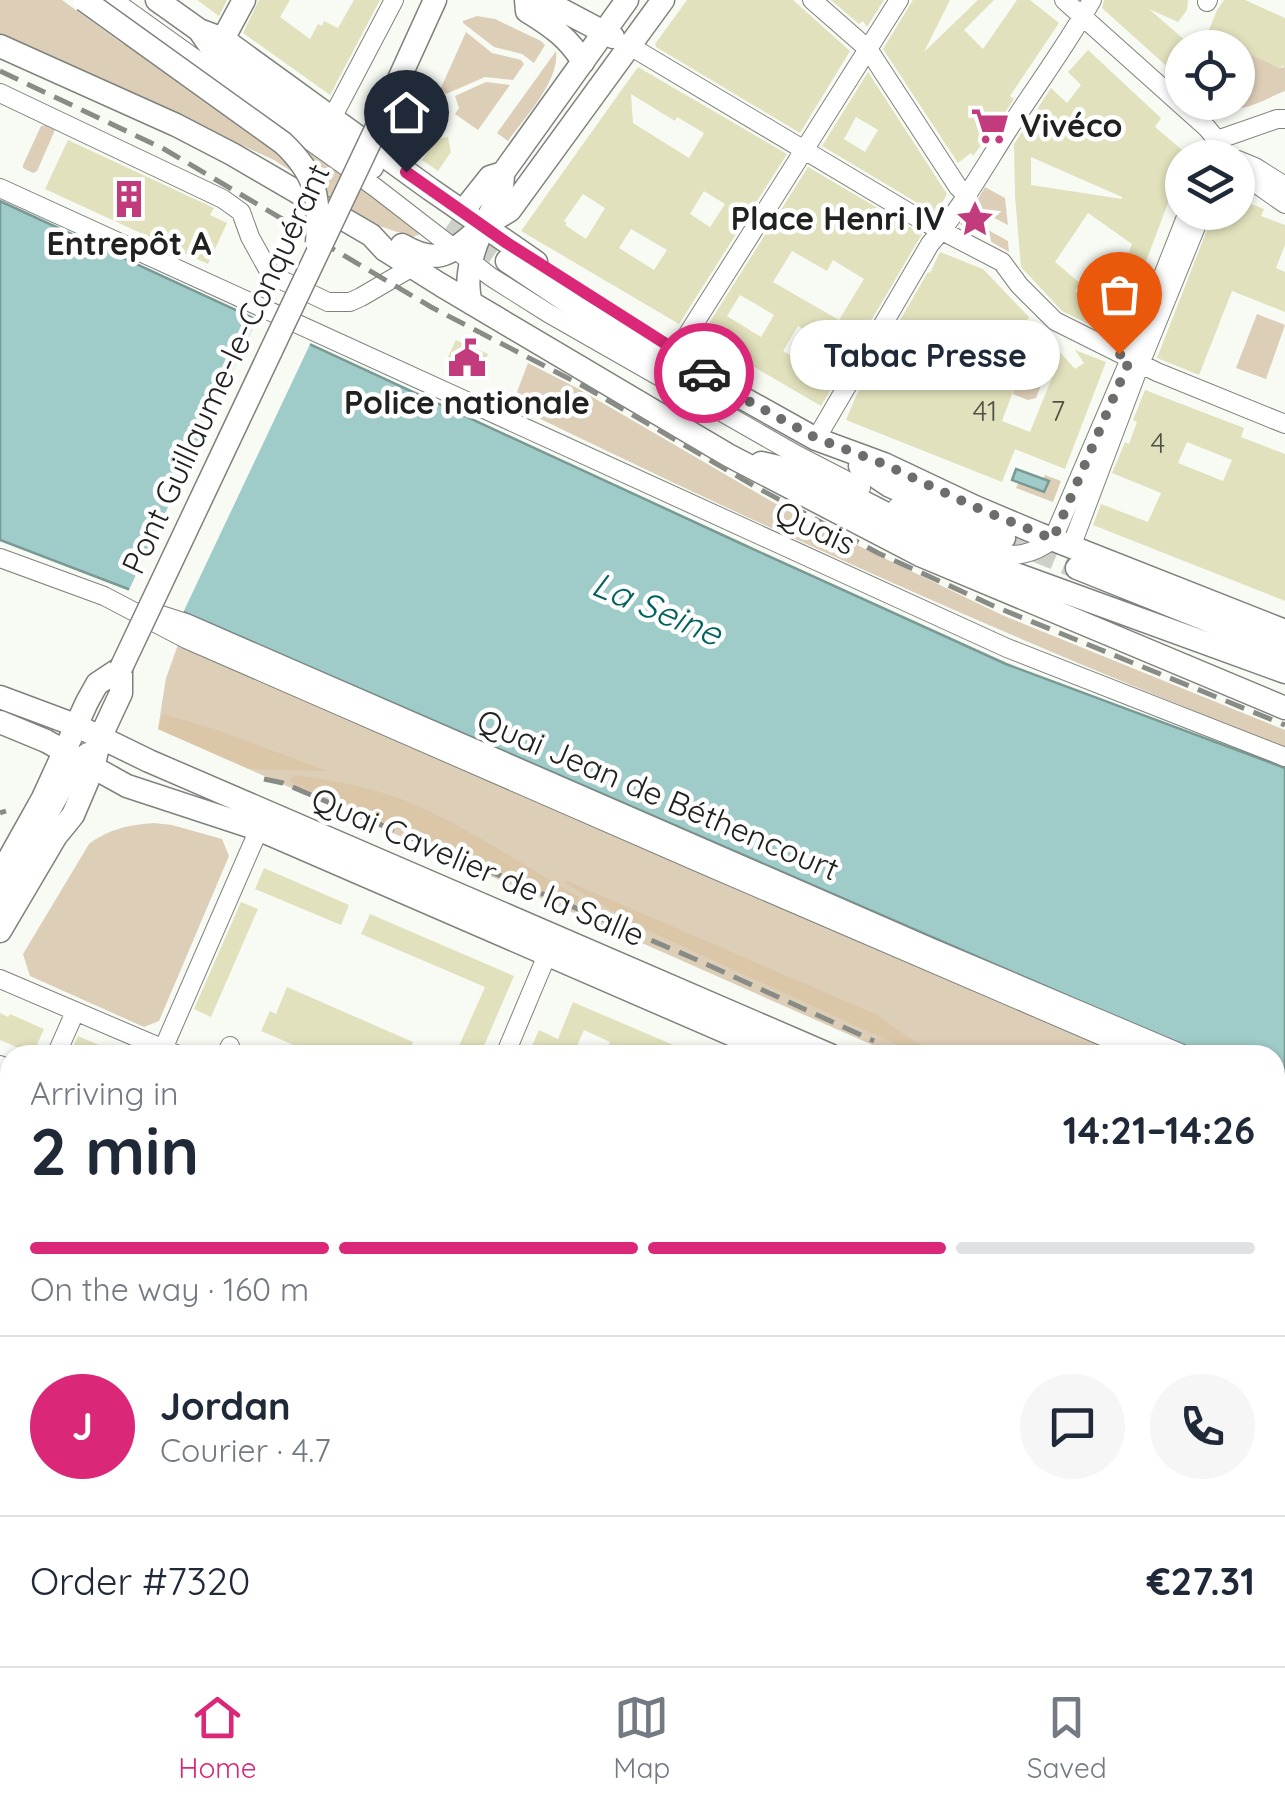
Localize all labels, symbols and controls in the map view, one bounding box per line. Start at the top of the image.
map controls [1165,30,1255,230]
button: locate [1165,30,1255,120]
pin [364,70,449,173]
icon: home [379,85,434,140]
supermarket icon: Vivéco [969,105,1011,147]
place label: Vivéco [1020,105,1123,145]
button: layers [1165,140,1255,230]
street label: Pont Guillaume-le-Conquérant [112,157,338,580]
building icon: Entrepôt A [108,178,150,220]
place label: Place Henri IV [731,198,945,238]
place icon: Place Henri IV [954,198,996,240]
place label: Entrepôt A [46,223,212,263]
pin [1077,252,1162,355]
icon: bag [1092,267,1147,322]
callout: Tabac Presse [789,319,1059,389]
courier [654,323,754,423]
text: Tabac Presse [823,335,1027,375]
public building icon: Police nationale [446,337,488,379]
icon: car [677,346,732,401]
place label: Police nationale [344,382,590,422]
house number: 41 [973,393,997,428]
house number: 7 [1051,393,1065,428]
house number: 4 [1151,425,1165,460]
street label: Quais [769,491,862,563]
water label: La Seine [586,561,730,655]
street label: Quai Jean de Béthencourt [471,700,845,889]
street label: Quai Cavelier de la Salle [306,778,651,954]
text: Arriving in [30,1073,179,1113]
text: 14:21–14:26 [1063,1106,1255,1154]
text: 2 min [30,1110,199,1191]
text: On the way · 160 m [30,1269,309,1309]
button: chat [1020,1374,1125,1479]
button: phone [1150,1374,1255,1479]
text: Jordan [160,1382,291,1430]
text: J [72,1402,93,1450]
text: Courier · 4.7 [160,1430,331,1470]
text: Order #7320 [30,1557,250,1605]
text: €27.31 [1147,1557,1255,1605]
tab: Home [178,1690,257,1785]
tab: Map [613,1690,670,1785]
tab: Saved [1027,1690,1107,1785]

